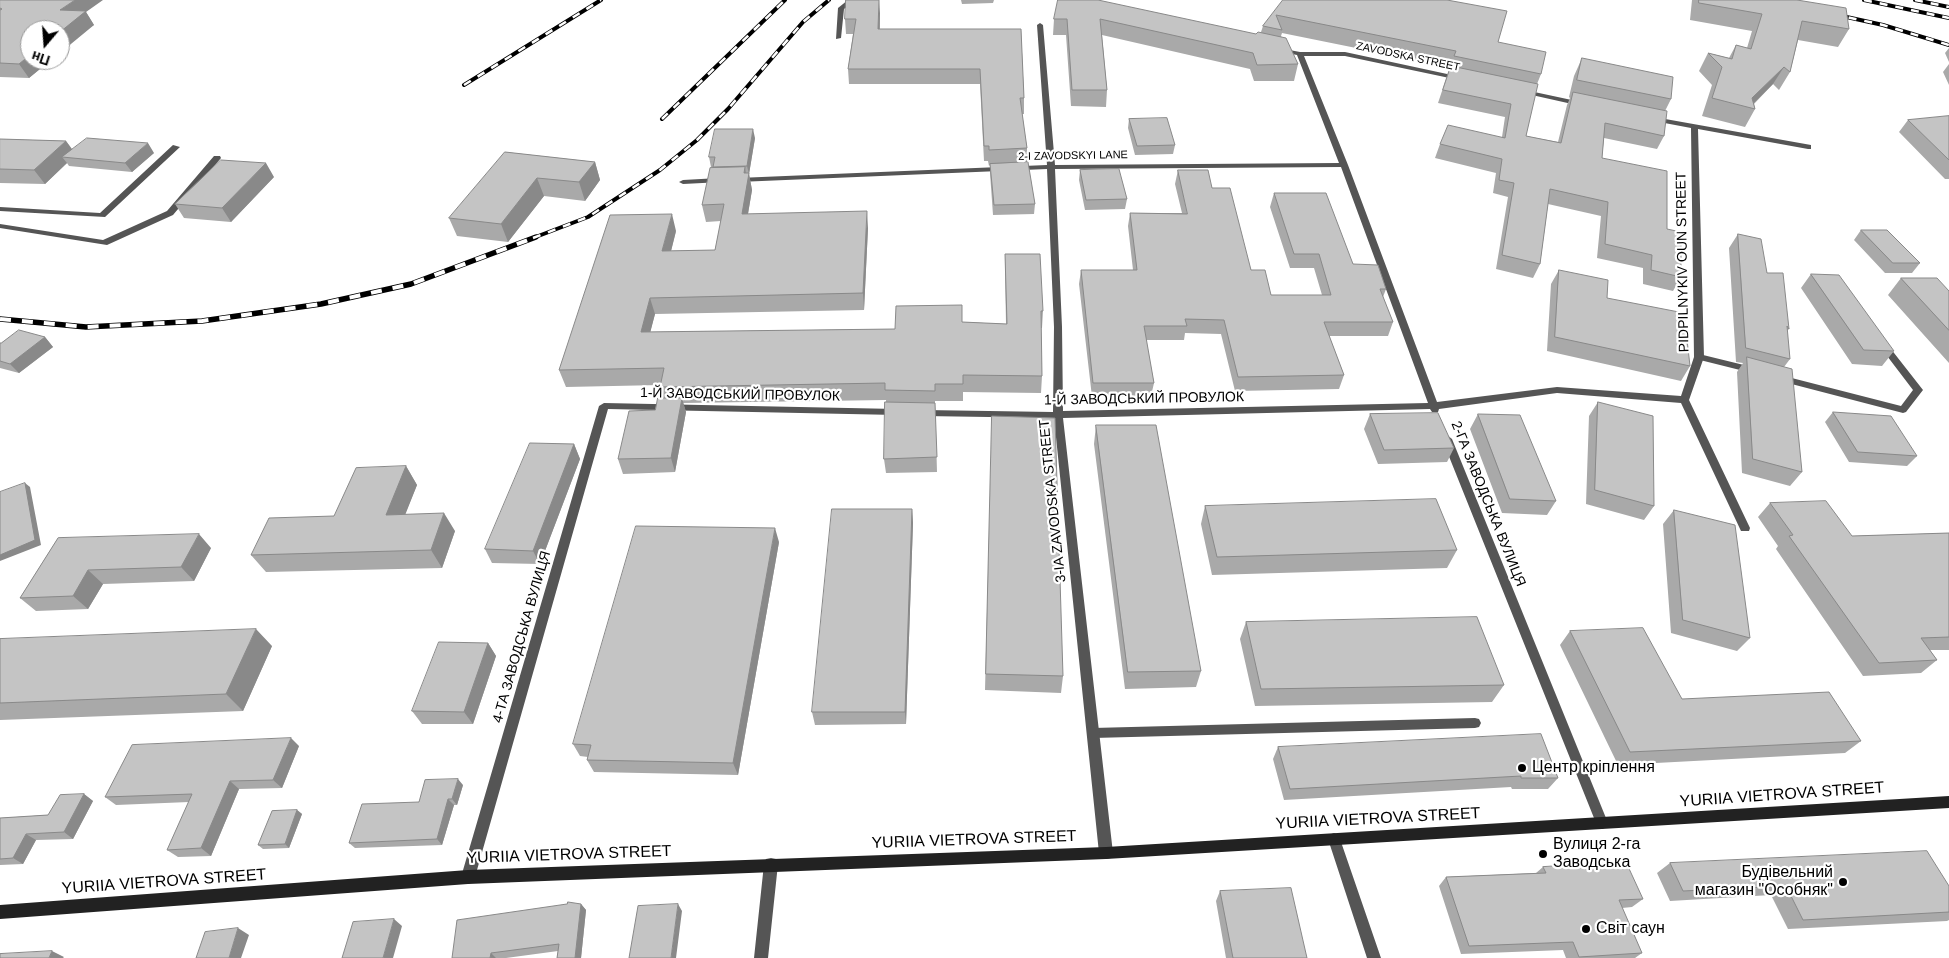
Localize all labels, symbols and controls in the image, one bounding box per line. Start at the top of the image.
north arrow [20,20,70,70]
street label: ZAVODSKA STREET [1355,40,1461,74]
text: Пн [29,48,52,69]
street label: 2-I ZAVODSKYI LANE [1018,148,1128,164]
street label: PIDPILNYKIV OUN STREET [1673,172,1693,352]
street label: 1-Й ЗАВОДСЬКИЙ ПРОВУЛОК [640,385,840,405]
street label: 1-Й ЗАВОДСЬКИЙ ПРОВУЛОК [1044,389,1244,409]
street label: 3-IA ZAVODSKA STREET [1036,419,1070,583]
street label: 2-ГА ЗАВОДСЬКА ВУЛИЦЯ [1447,419,1529,589]
street label: 4-ТА ЗАВОДСЬКА ВУЛИЦЯ [489,549,555,725]
place label: Центр кріплення [1532,758,1655,778]
marker: Центр кріплення [1516,762,1528,774]
street label: YURIIA VIETROVA STREET [1679,778,1885,812]
street label: YURIIA VIETROVA STREET [1275,804,1481,834]
street label: YURIIA VIETROVA STREET [871,827,1077,853]
place label: Вулиця 2-га Заводська [1553,835,1640,873]
street label: YURIIA VIETROVA STREET [466,842,672,868]
marker: Вулиця 2-га Заводська [1537,848,1549,860]
place label: Будівельний магазин "Особняк" [1695,863,1833,901]
street label: YURIIA VIETROVA STREET [61,865,267,899]
marker: Будівельний магазин "Особняк" [1837,876,1849,888]
place label: Світ саун [1596,919,1665,939]
marker: Світ саун [1580,923,1592,935]

